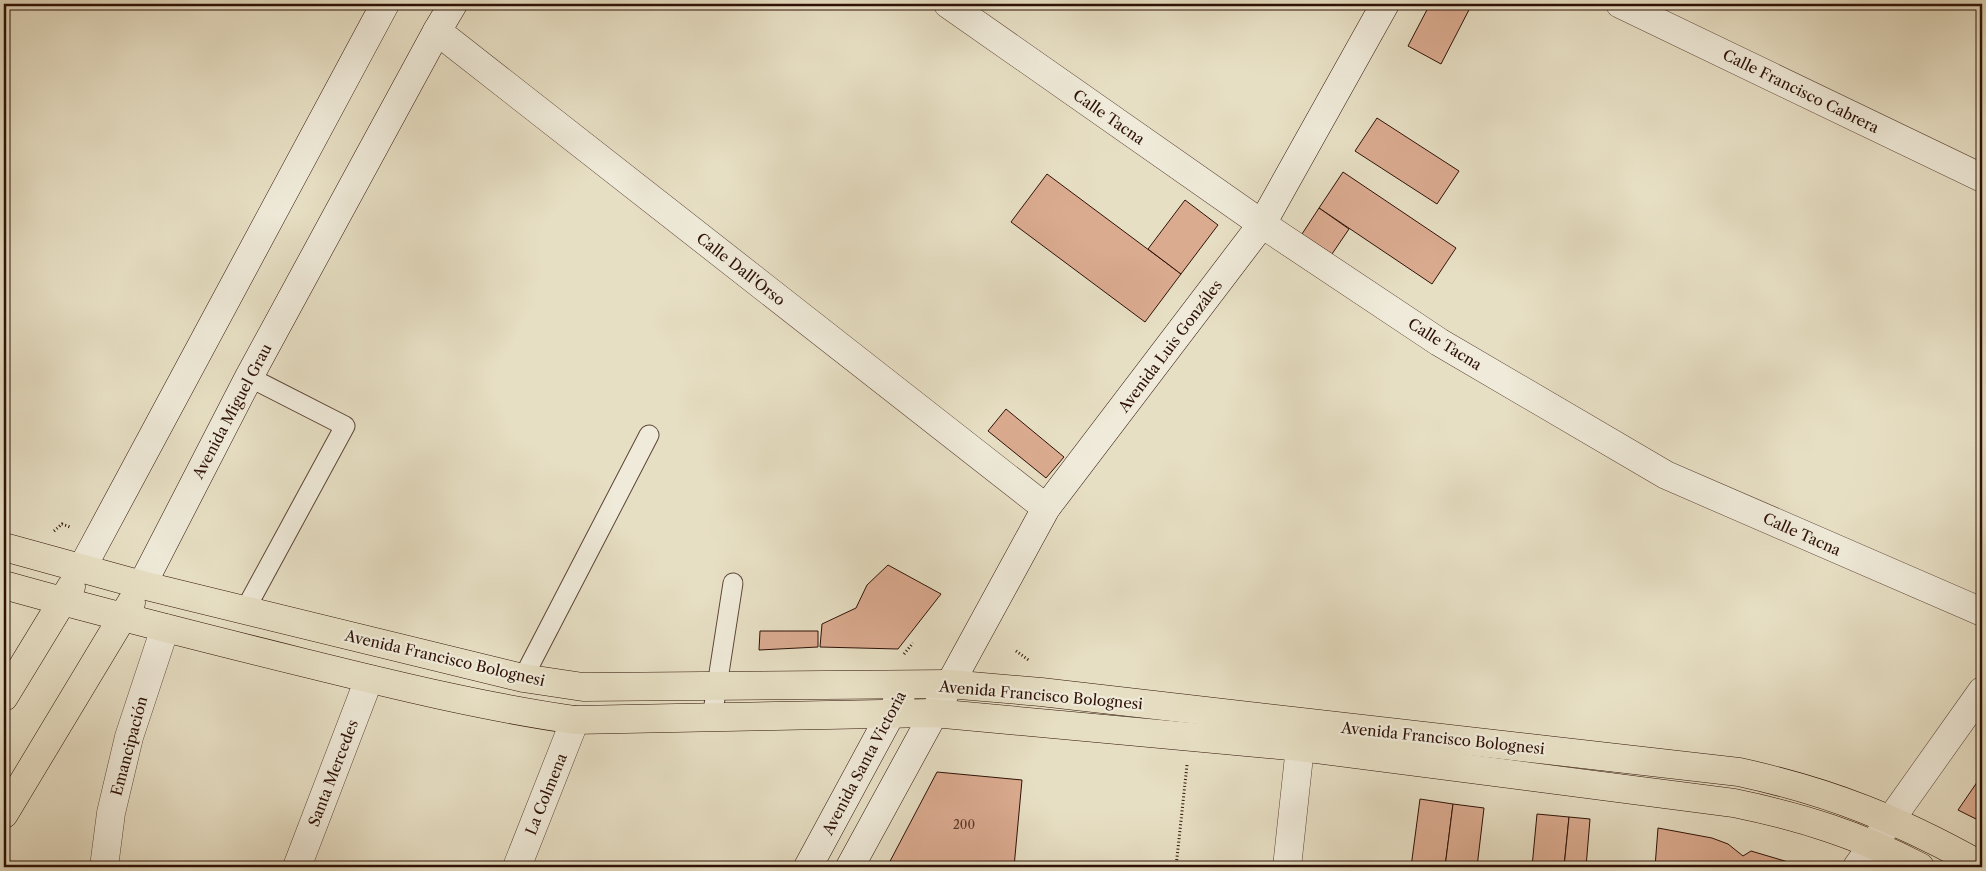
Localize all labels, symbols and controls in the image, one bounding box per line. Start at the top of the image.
street label: Calle Francisco Cabrera [1720,45,1882,137]
street label: Calle Tacna [1069,85,1149,149]
street label: Calle Dall'Orso [693,228,789,310]
street label: Avenida Luis Gonzáles [1113,276,1226,417]
street label: Calle Tacna [1405,314,1485,374]
street label: Avenida Miguel Grau [188,340,276,483]
street label: Calle Tacna [1760,508,1844,560]
street label: Avenida Francisco Bolognesi [342,626,547,690]
street label: Avenida Francisco Bolognesi [937,677,1144,713]
street label: Avenida Santa Victoria [818,688,910,839]
street label: Emancipación [107,694,152,798]
street label: Santa Mercedes [304,717,362,829]
street label: Avenida Francisco Bolognesi [1339,718,1546,758]
street label: La Colmena [521,750,571,838]
house number: 200 [953,817,975,832]

